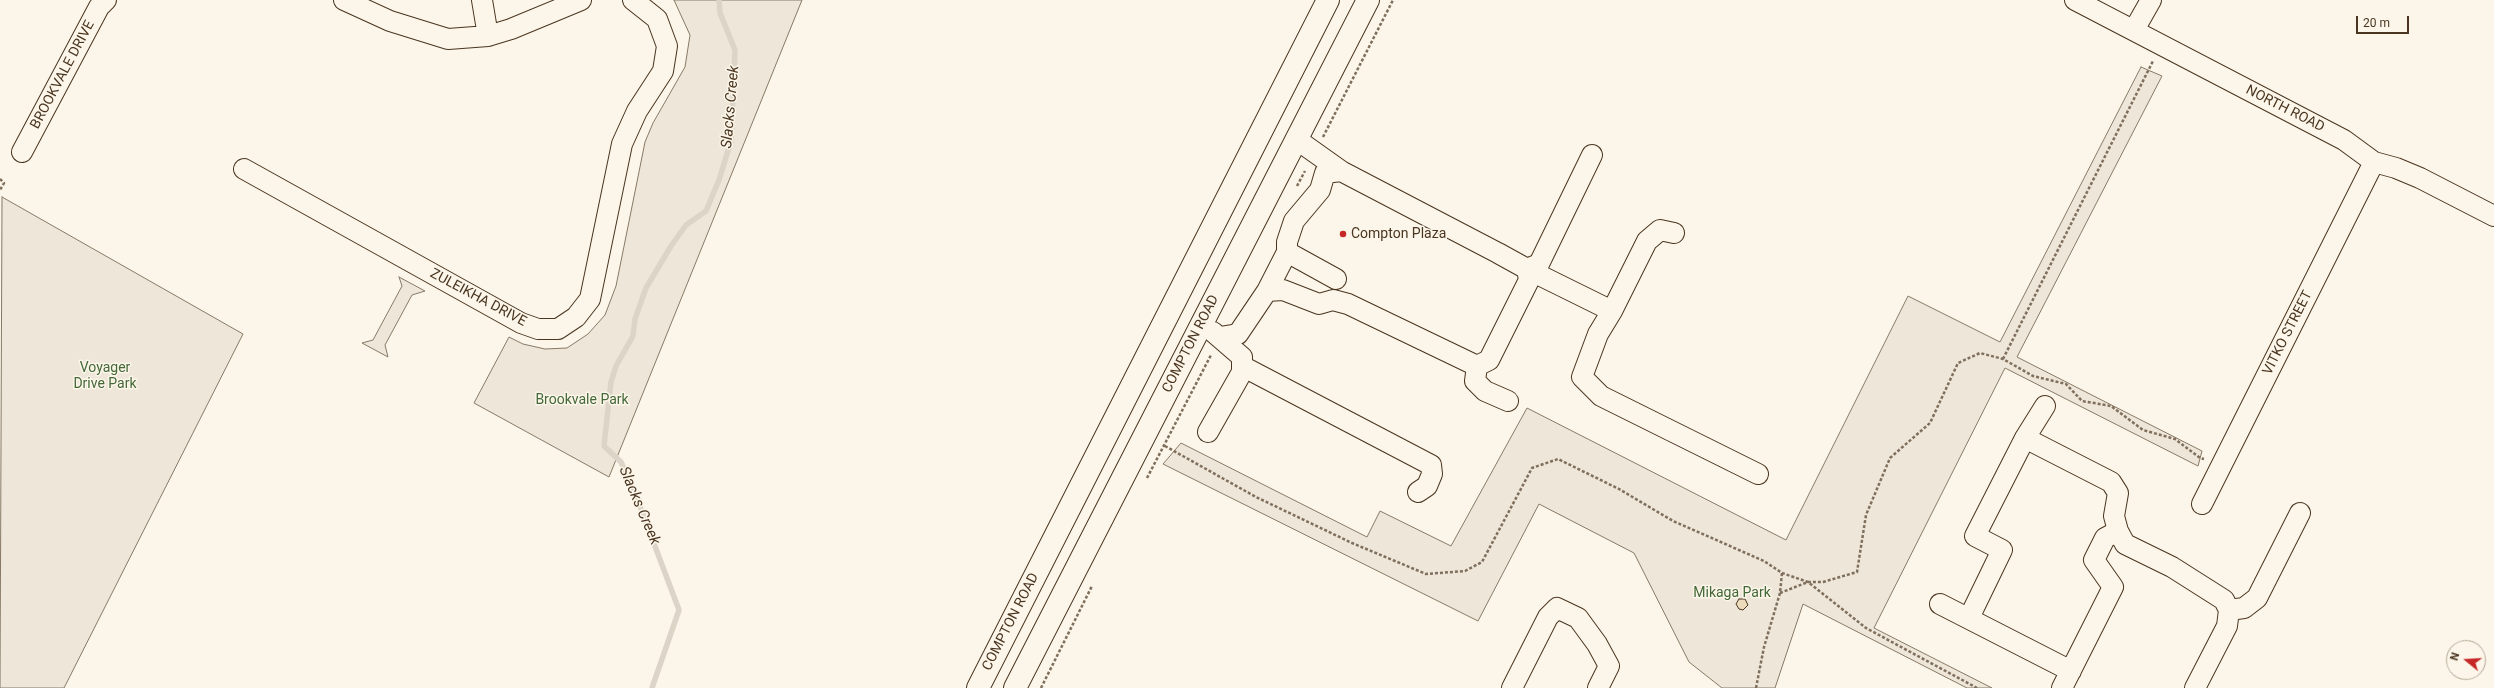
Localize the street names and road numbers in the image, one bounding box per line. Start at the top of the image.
street label: BROOKVALE DRIVE [27,18,99,132]
street label: NORTH ROAD [2243,82,2327,136]
street label: ZULEIKHA DRIVE [427,266,529,330]
street label: VITKO STREET [2260,288,2316,378]
street label: COMPTON ROAD [1159,292,1223,396]
street label: COMPTON ROAD [979,570,1043,674]

